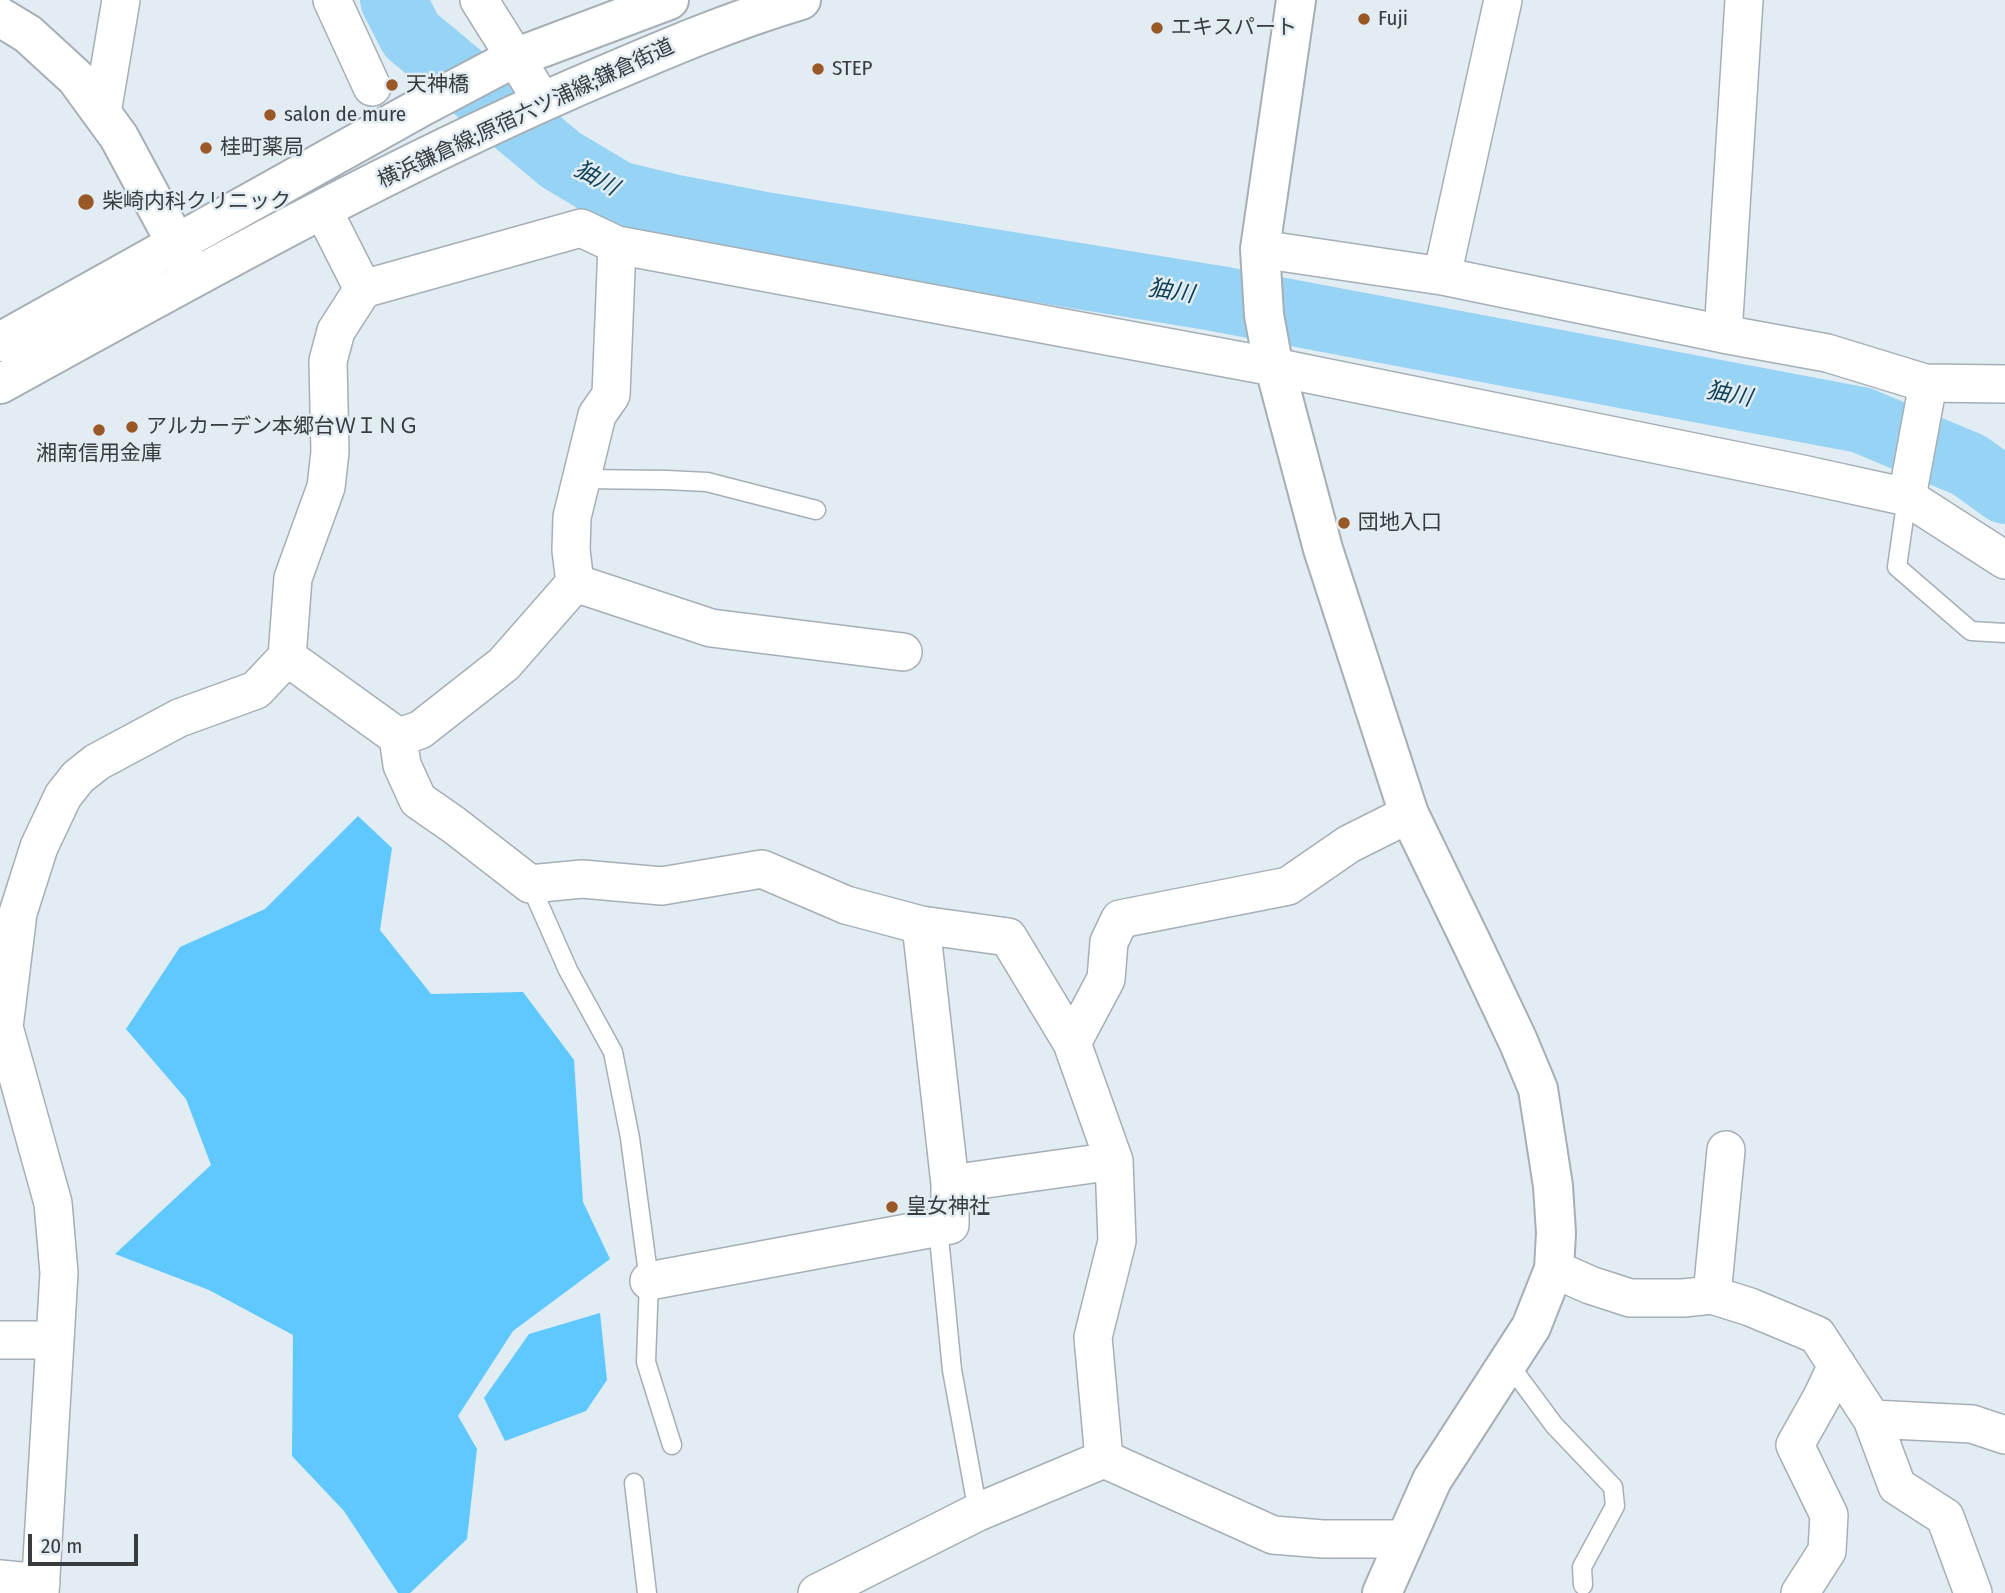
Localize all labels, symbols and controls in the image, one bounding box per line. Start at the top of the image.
place label: Fuji [1378,6,1408,32]
marker: Fuji [1356,11,1372,27]
place label: エキスパート [1171,15,1297,41]
marker: エキスパート [1149,20,1165,36]
street label: 横浜鎌倉線;原宿六ツ浦線;鎌倉街道 [374,34,678,194]
place label: STEP [832,56,873,82]
marker: STEP [810,61,826,77]
place label: 天神橋 [406,72,469,98]
marker: 天神橋 [384,77,400,93]
place label: salon de mure [284,102,406,128]
marker: salon de mure [262,107,278,123]
place label: 桂町薬局 [220,135,304,161]
marker: 桂町薬局 [198,140,214,156]
water label: 㹨川 [569,156,623,202]
place label: 柴崎内科クリニック [102,189,291,215]
marker: 柴崎内科クリニック [76,192,96,212]
water label: 㹨川 [1146,275,1196,309]
water label: 㹨川 [1704,377,1754,413]
place label: アルカーデン本郷台ＷＩＮＧ [146,414,419,440]
marker: アルカーデン本郷台ＷＩＮＧ [124,419,140,435]
marker: 湘南信用金庫 [91,422,107,438]
place label: 湘南信用金庫 [36,441,162,467]
place label: 団地入口 [1358,510,1442,536]
marker: 団地入口 [1336,515,1352,531]
place label: 皇女神社 [906,1194,990,1220]
marker: 皇女神社 [884,1199,900,1215]
scale bar [32,1520,142,1564]
text: 20 m [41,1533,82,1559]

